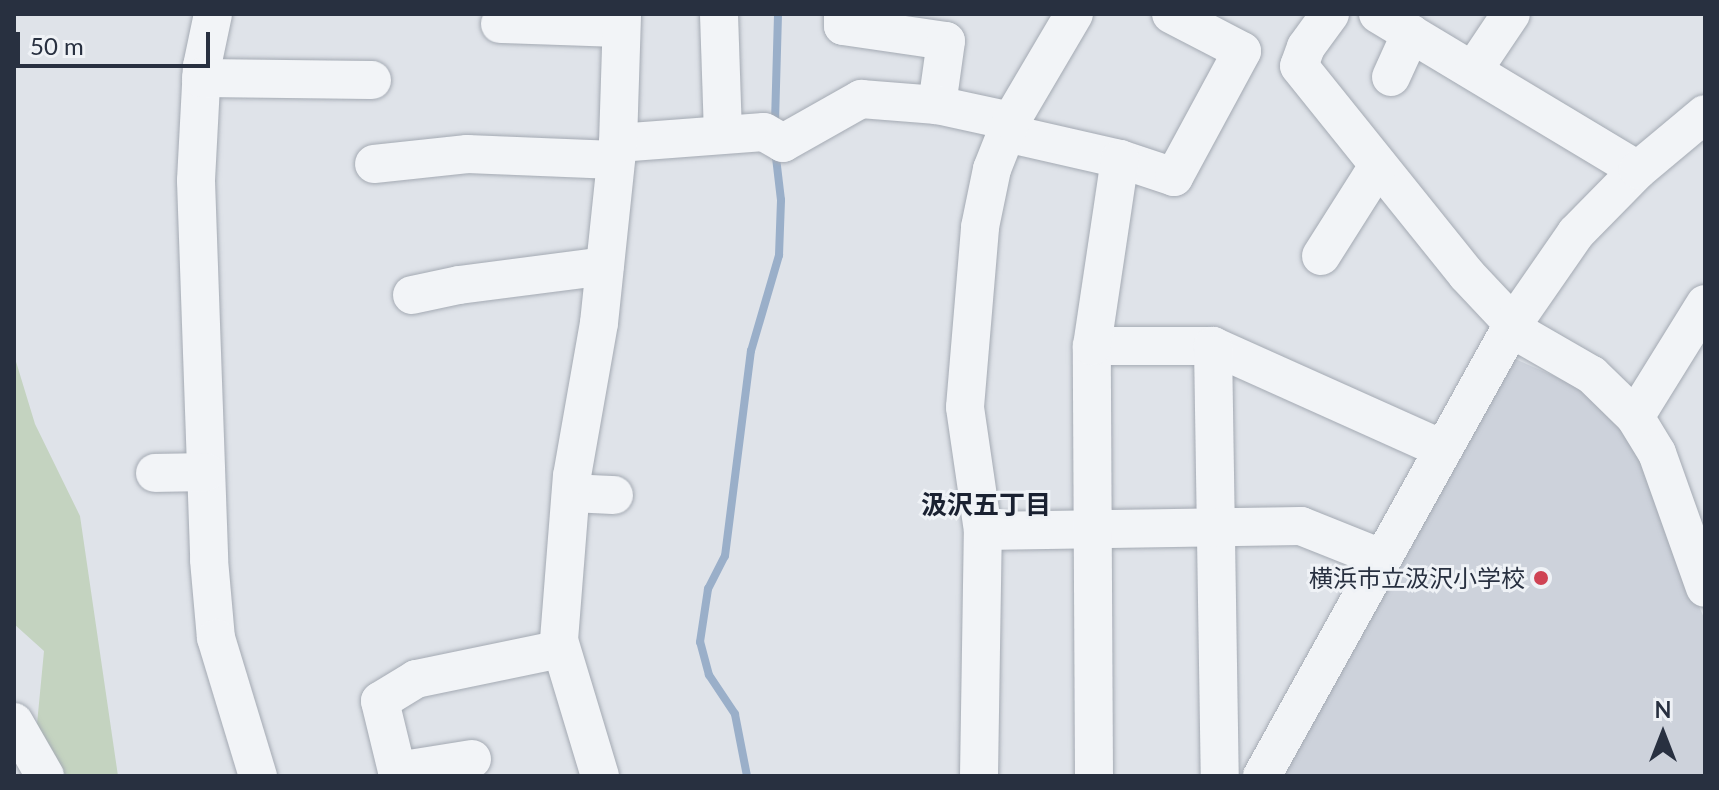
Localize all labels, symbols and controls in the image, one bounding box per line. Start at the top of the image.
scale bar [20,16,214,66]
text: 50 m [30,31,84,60]
district label: 汲沢五丁目 [921,489,1051,521]
place label: 横浜市立汲沢小学校 [1309,564,1525,592]
marker: 横浜市立汲沢小学校 [1532,569,1550,587]
north arrow [1623,694,1703,774]
text: N [1655,696,1671,723]

